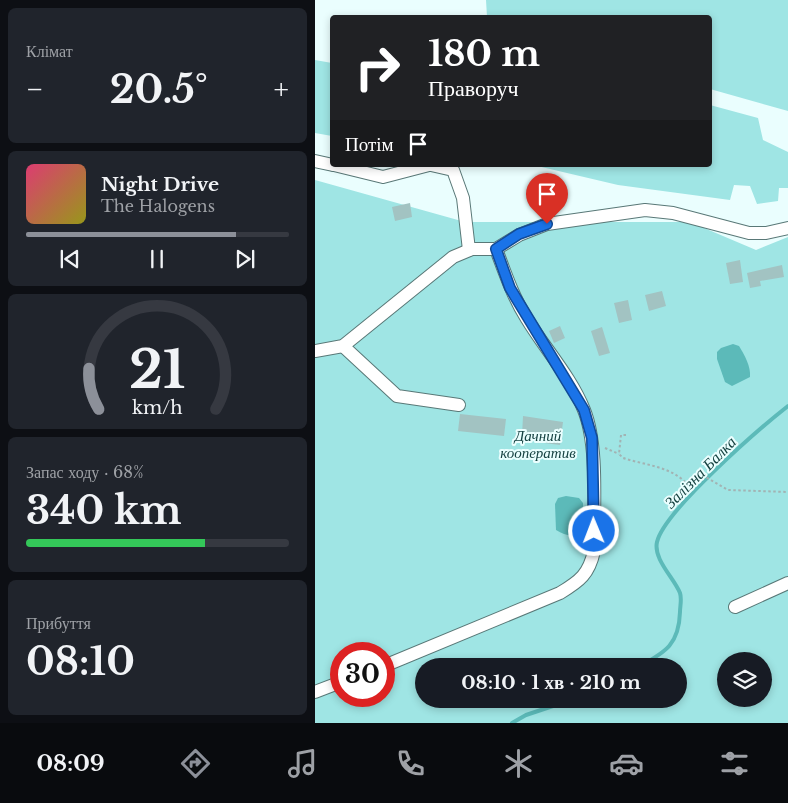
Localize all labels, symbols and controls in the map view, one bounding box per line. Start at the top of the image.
text: 180 m [428,32,540,75]
icon: right [345,35,410,100]
text: Клімат [26,41,73,61]
text: 20.5° [110,66,208,113]
text: − [26,72,44,107]
text: + [274,72,289,107]
text: Праворуч [428,75,519,102]
icon: arrive [404,130,432,158]
text: Потім [345,133,394,156]
text: Night Drive [101,173,219,196]
pin [526,173,568,224]
icon: arrive [533,180,561,208]
text: The Halogens [101,196,215,216]
icon: previous [56,245,84,273]
icon: pause [143,245,171,273]
icon: next [231,245,259,273]
text: 21 [129,338,186,402]
text: km/h [132,397,183,419]
park label: Дачний кооператив [500,426,576,462]
water label: Залізна Балка [660,432,740,512]
text: Запас ходу · 68% [26,462,144,482]
text: 340 km [26,487,182,534]
position arrow [567,504,619,556]
text: Прибуття [26,613,91,633]
text: 08:10 [26,638,135,685]
speed limit sign: 30 [330,642,395,707]
map controls [717,652,772,707]
button: layers [717,652,772,707]
text: 08:10 · 1 хв · 210 m [461,671,641,694]
icon: directions [178,746,213,781]
icon: music [285,746,320,781]
icon: phone [393,746,428,781]
icon: climate [501,746,536,781]
icon: car [609,746,644,781]
icon: filters [717,746,752,781]
text: 08:09 [36,750,105,777]

